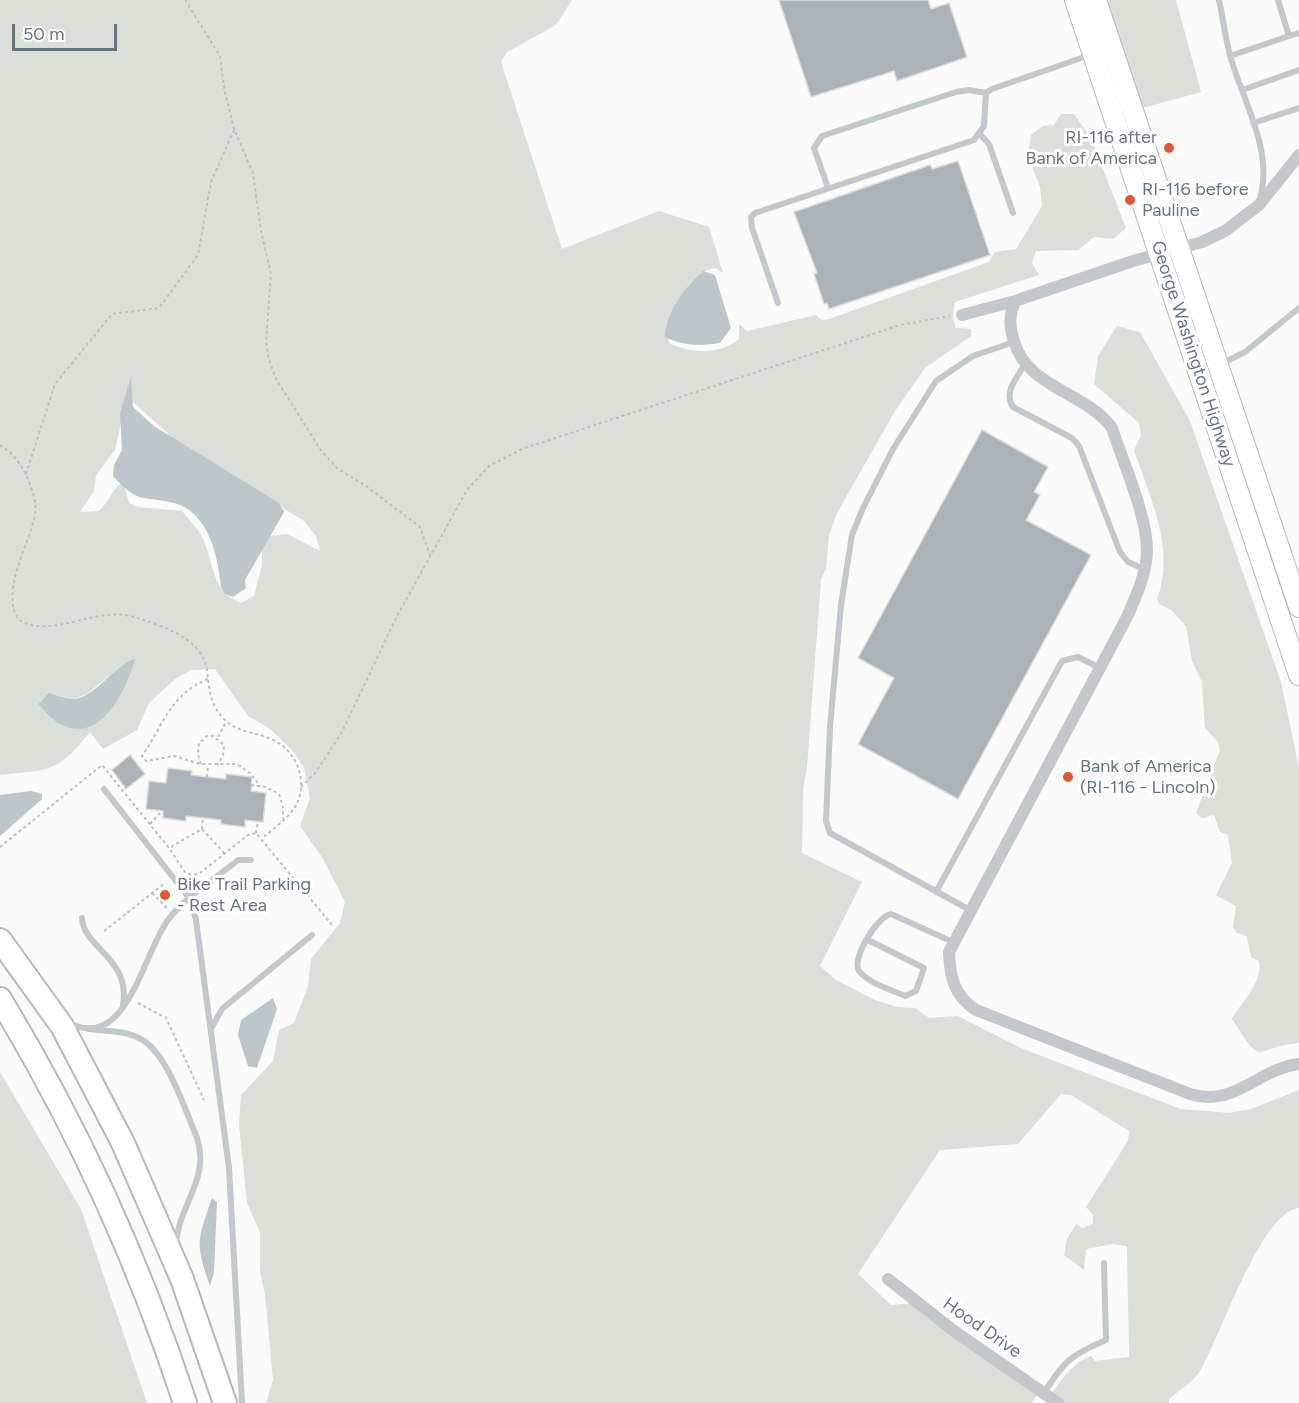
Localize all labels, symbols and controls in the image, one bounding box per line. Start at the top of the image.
scale bar [15,12,120,50]
text: 50 m [23,23,65,45]
place label: RI-116 after Bank of America [1026,127,1157,170]
marker: RI-116 after Bank of America [1162,141,1176,155]
place label: RI-116 before Pauline [1142,179,1248,222]
marker: RI-116 before Pauline [1123,193,1137,207]
street label: George Washington Highway [1146,238,1240,470]
place label: Bank of America (RI-116 - Lincoln) [1080,756,1216,798]
marker: Bank of America (RI-116 - Lincoln) [1061,770,1075,784]
place label: Bike Trail Parking - Rest Area [177,874,311,916]
marker: Bike Trail Parking - Rest Area [158,888,172,902]
street label: Hood Drive [939,1293,1025,1363]

